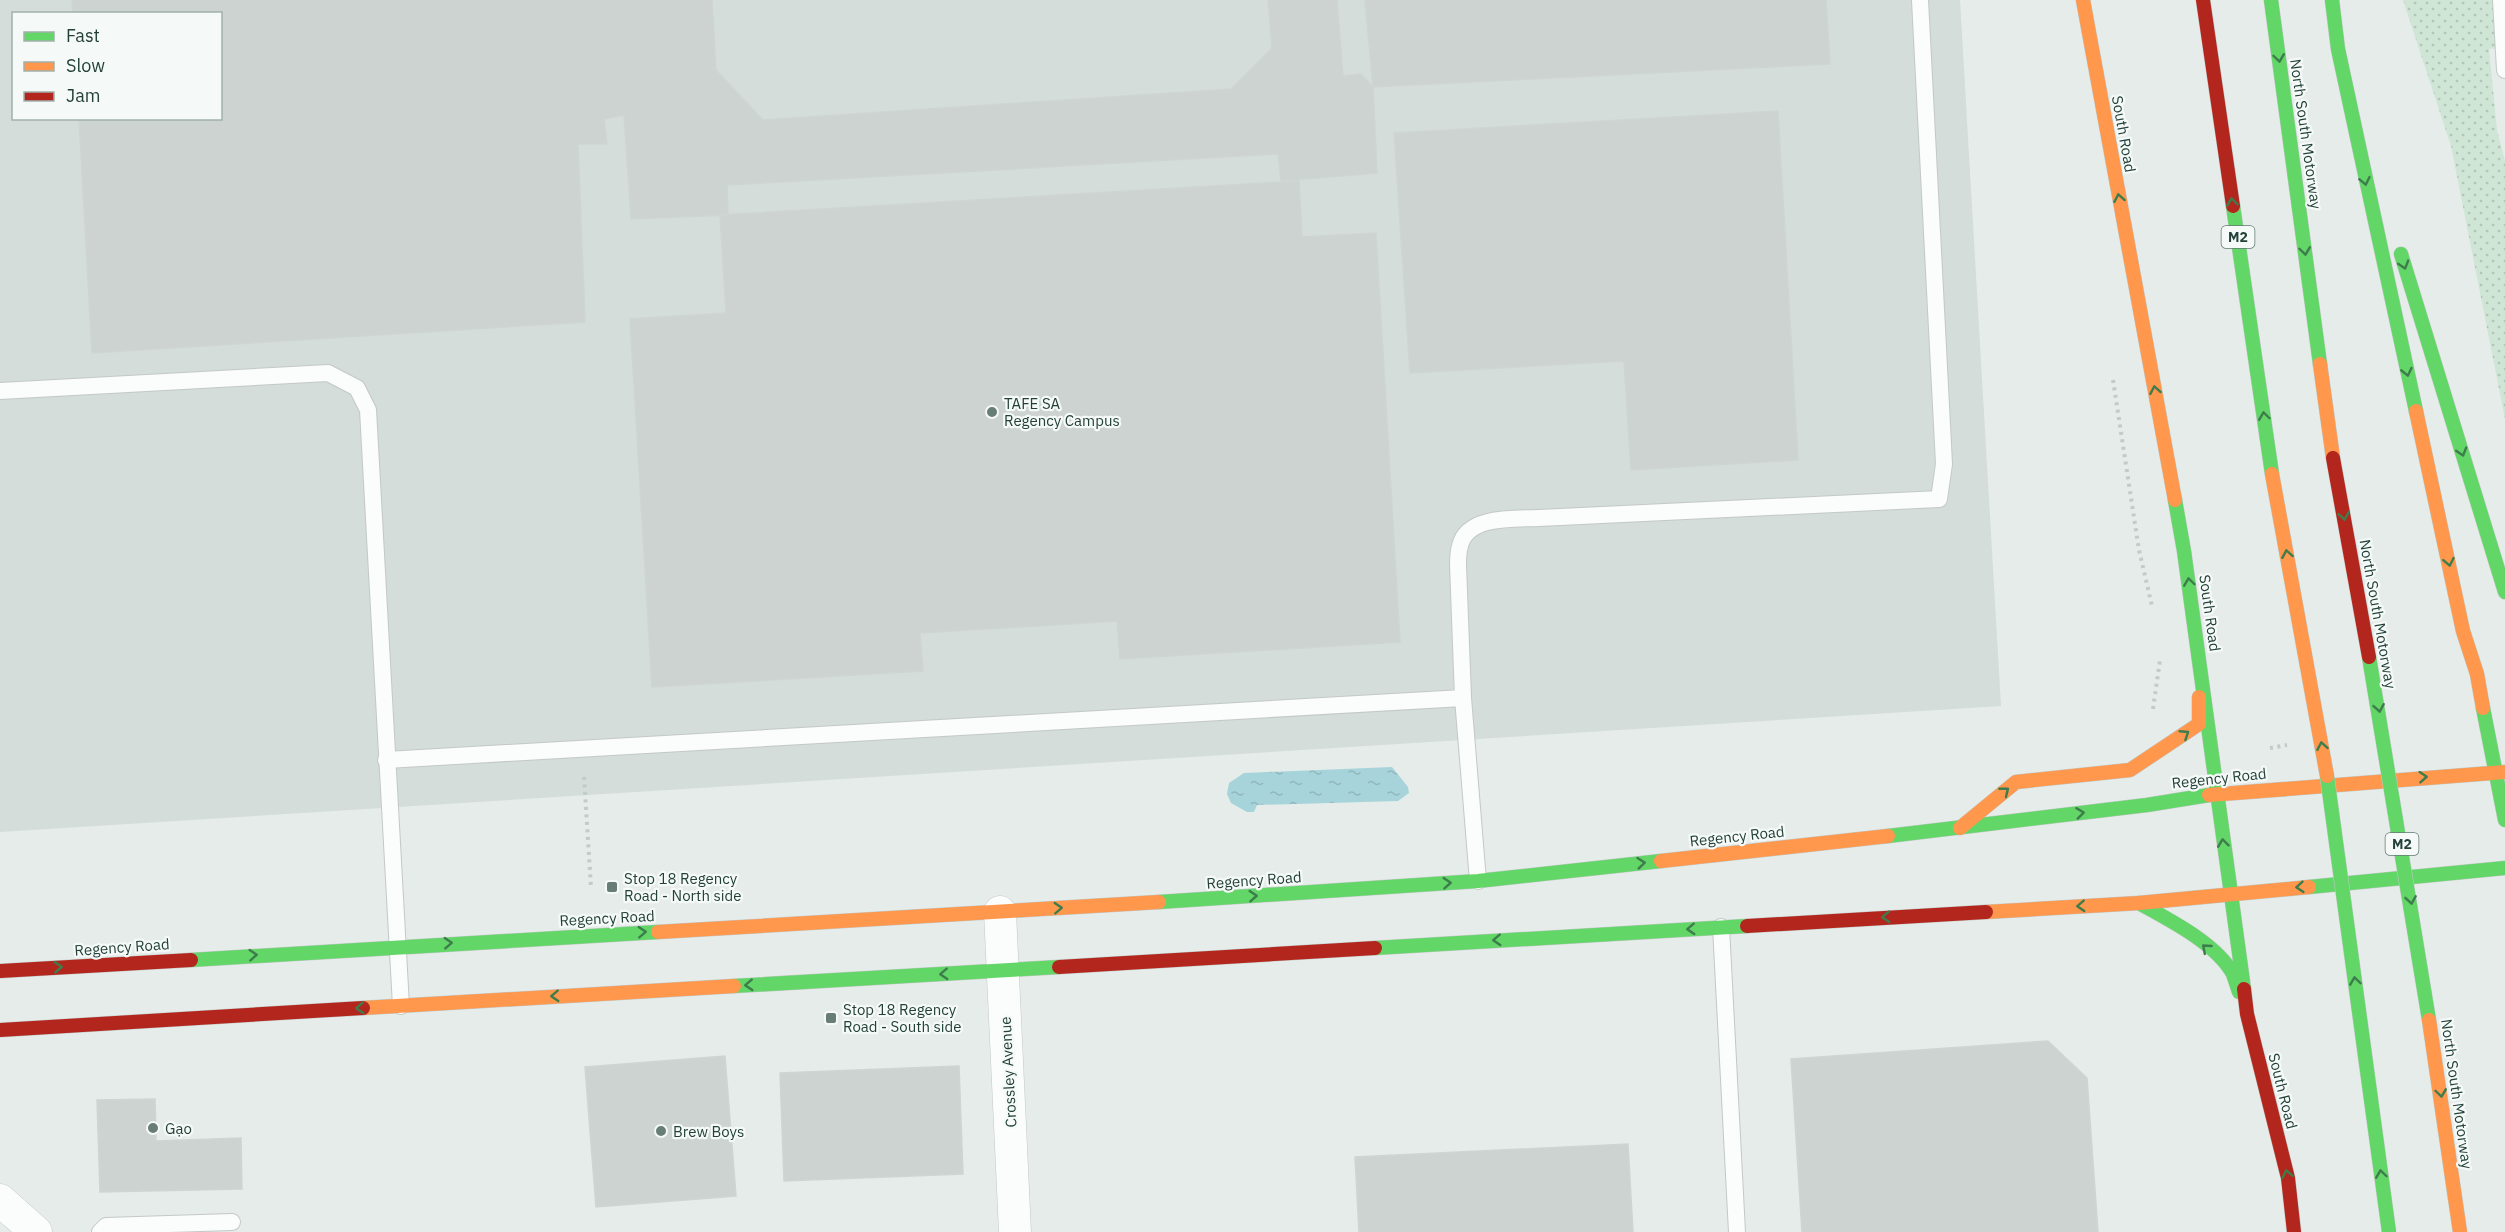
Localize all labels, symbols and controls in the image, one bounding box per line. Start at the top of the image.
legend [12,12,222,120]
text: Fast [66,24,100,47]
one-way arrow [2273,53,2285,63]
text: Slow [66,54,105,77]
street label: North South Motorway [2286,58,2326,211]
text: Jam [66,84,101,107]
street label: South Road [2108,94,2140,174]
one-way arrow [2358,176,2371,186]
one-way arrow [2113,193,2126,203]
one-way arrow [2227,198,2239,207]
road number: M2 [2222,226,2254,248]
one-way arrow [2299,247,2311,256]
one-way arrow [2397,259,2410,270]
one-way arrow [2400,367,2413,377]
one-way arrow [2149,385,2162,395]
place label: TAFE SA Regency Campus [1004,394,1120,430]
marker: TAFE SA Regency Campus [985,405,999,419]
one-way arrow [2258,412,2270,421]
one-way arrow [2455,446,2467,457]
one-way arrow [2337,510,2350,520]
street label: North South Motorway [2355,538,2401,691]
one-way arrow [2281,550,2294,560]
one-way arrow [2442,557,2455,567]
street label: South Road [2195,573,2225,653]
one-way arrow [2183,577,2195,586]
one-way arrow [2372,702,2385,712]
one-way arrow [2179,730,2190,741]
one-way arrow [2316,741,2329,751]
street label: Regency Road [2171,764,2267,792]
one-way arrow [2418,771,2427,784]
one-way arrow [1998,787,2009,798]
one-way arrow [2076,807,2085,820]
street label: Regency Road [1689,822,1785,850]
road number: M2 [2386,833,2418,855]
one-way arrow [2218,839,2230,848]
one-way arrow [1637,857,1646,870]
street label: Regency Road [1206,867,1302,893]
place label: Stop 18 Regency Road - North side [624,869,741,905]
one-way arrow [1443,877,1452,890]
marker: Stop 18 Regency Road - North side [605,880,619,894]
one-way arrow [2296,880,2305,893]
one-way arrow [1248,890,1257,903]
one-way arrow [2404,895,2416,905]
one-way arrow [2076,899,2085,912]
one-way arrow [1054,902,1063,915]
street label: Regency Road [559,906,655,930]
one-way arrow [1881,911,1890,924]
one-way arrow [1687,922,1696,935]
one-way arrow [638,926,647,939]
street label: Regency Road [74,934,170,960]
one-way arrow [1492,934,1501,947]
one-way arrow [443,937,452,950]
one-way arrow [2203,944,2213,955]
one-way arrow [249,949,258,962]
one-way arrow [54,961,63,974]
one-way arrow [940,967,949,980]
one-way arrow [2349,976,2361,985]
one-way arrow [745,978,754,991]
one-way arrow [550,990,559,1003]
place label: Stop 18 Regency Road - South side [843,1000,962,1036]
one-way arrow [356,1001,365,1014]
marker: Stop 18 Regency Road - South side [824,1011,838,1025]
street label: Crossley Avenue [996,1016,1020,1128]
street label: North South Motorway [2437,1018,2477,1171]
street label: South Road [2264,1051,2302,1131]
one-way arrow [2435,1088,2447,1097]
place label: Gạo [165,1119,192,1138]
marker: Gạo [146,1121,160,1135]
place label: Brew Boys [673,1122,744,1141]
marker: Brew Boys [654,1124,668,1138]
one-way arrow [2281,1169,2294,1179]
one-way arrow [2375,1169,2388,1179]

